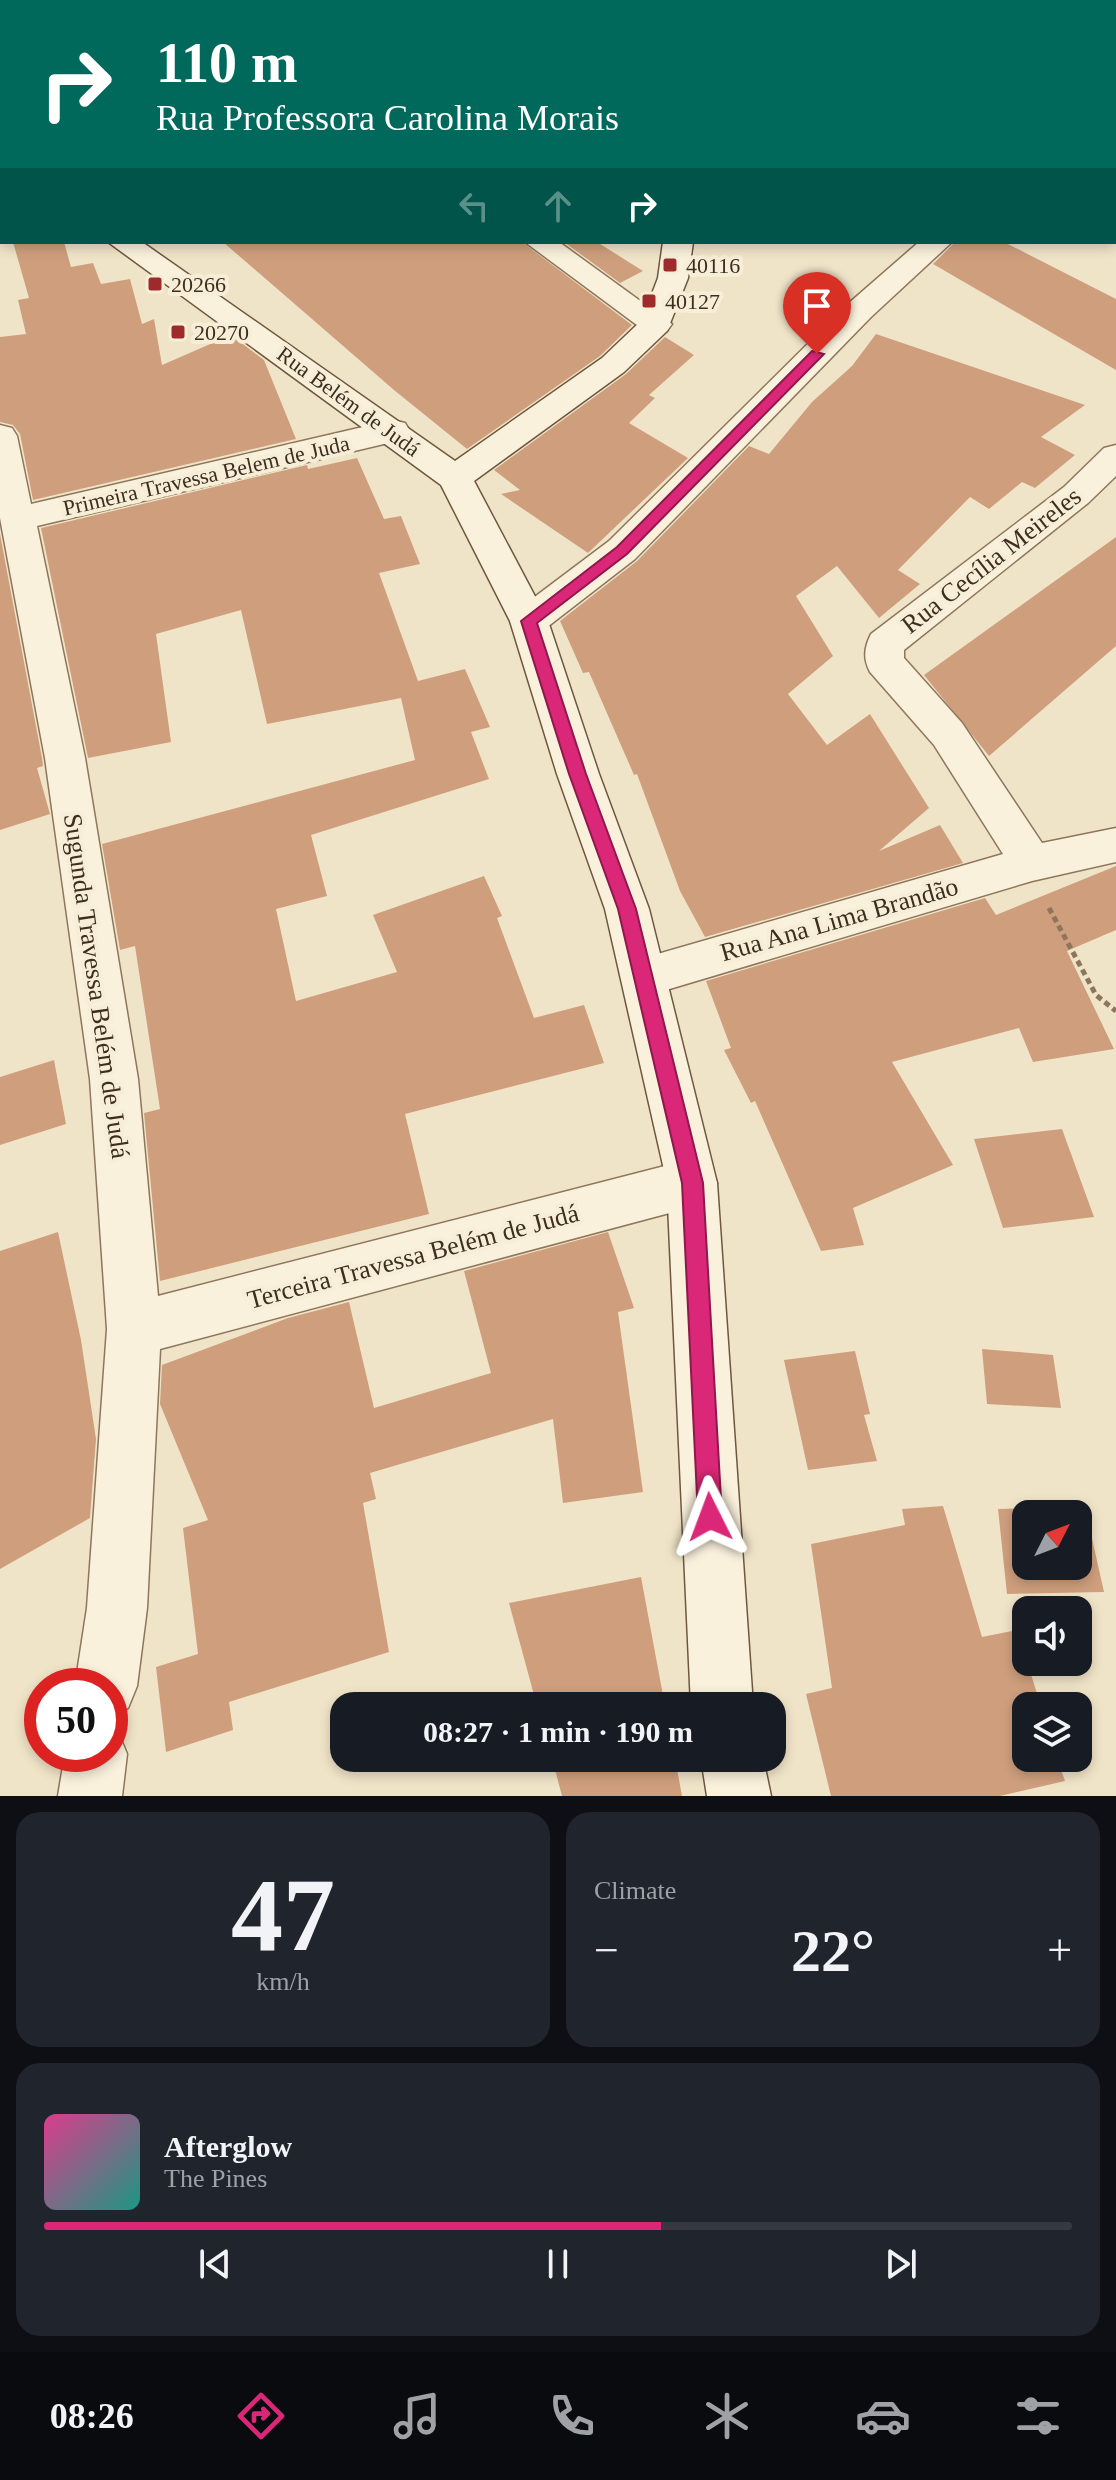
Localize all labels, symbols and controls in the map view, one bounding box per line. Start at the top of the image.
icon: right [24,32,128,136]
text: 110 m [156,32,298,94]
text: Rua Professora Carolina Morais [156,98,619,138]
icon: left [452,184,496,228]
icon: ahead [536,184,580,228]
icon: right [620,184,664,228]
place label: 40116 [686,253,740,278]
marker: 40116 [661,256,679,274]
place label: 20266 [171,272,226,297]
pin [783,272,851,354]
marker: 20266 [146,275,164,293]
icon: arrive [795,284,839,328]
place label: 40127 [665,289,720,314]
marker: 40127 [640,292,658,310]
place label: 20270 [194,320,249,345]
marker: 20270 [169,323,187,341]
street label: Rua Belém de Judá [272,341,425,462]
street label: Primeira Travessa Belem de Juda [60,430,352,521]
street label: Rua Cecília Meireles [896,481,1087,639]
street label: Sugunda Travessa Belém de Judá [58,812,135,1161]
street label: Rua Ana Lima Brandão [717,872,961,967]
street label: Terceira Travessa Belém de Judá [244,1198,582,1315]
position arrow [668,1475,752,1559]
north arrow [1012,1500,1092,1580]
map controls [1012,1500,1092,1772]
button: sound [1012,1596,1092,1676]
speed limit sign: 50 [24,1668,128,1772]
button: layers [1012,1692,1092,1772]
text: 08:27 · 1 min · 190 m [423,1715,693,1748]
text: 47 [231,1857,335,1972]
text: Climate [594,1876,676,1905]
text: 22° [791,1918,875,1984]
text: − [594,1926,619,1975]
text: + [1047,1926,1072,1975]
text: km/h [256,1967,310,1996]
text: Afterglow [164,2130,292,2163]
text: The Pines [164,2164,267,2193]
icon: previous [193,2242,237,2286]
icon: pause [536,2242,580,2286]
icon: next [879,2242,923,2286]
icon: directions [233,2388,289,2444]
icon: music [389,2388,445,2444]
icon: phone [544,2388,600,2444]
icon: climate [699,2388,755,2444]
icon: car [855,2388,911,2444]
icon: filters [1010,2388,1066,2444]
text: 08:26 [50,2396,134,2436]

